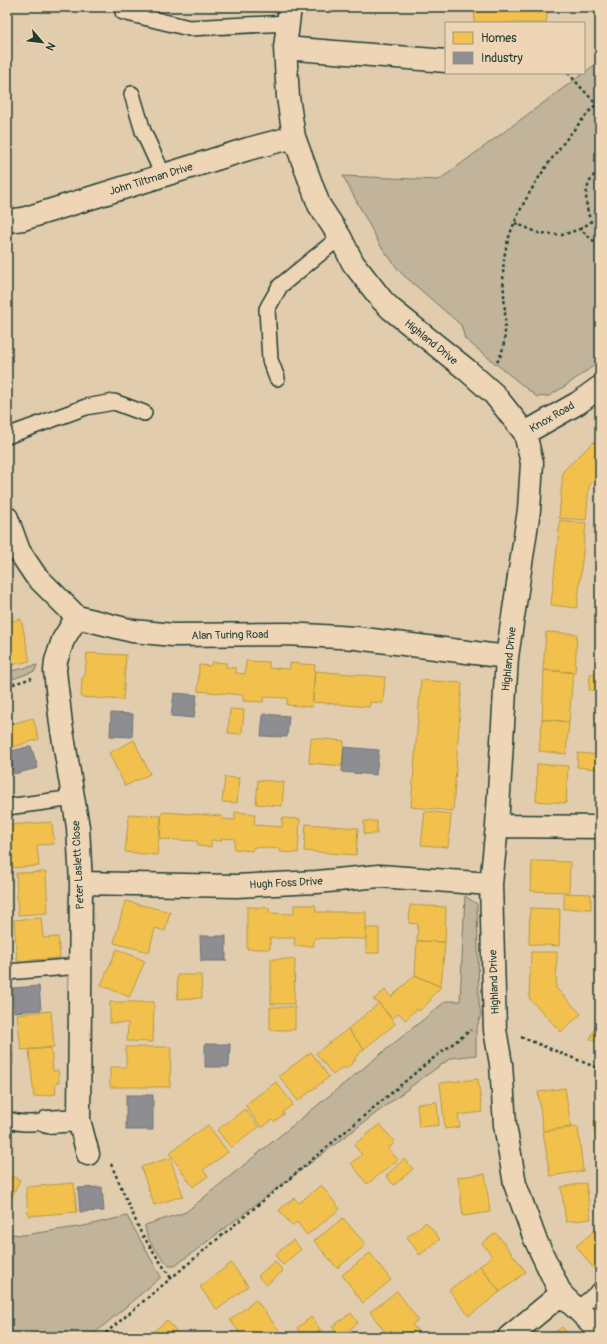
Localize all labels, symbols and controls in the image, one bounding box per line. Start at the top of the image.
north arrow [22,22,62,62]
legend [445,22,585,74]
text: Homes [481,31,517,46]
text: N [43,40,58,53]
text: Industry [481,51,523,66]
street label: John Tiltman Drive [108,160,195,198]
street label: Highland Drive [402,317,461,368]
street label: Knox Road [527,399,577,435]
street label: Highland Drive [499,626,519,692]
street label: Alan Turing Road [191,628,269,642]
street label: Peter Laslett Close [69,820,87,910]
street label: Hugh Foss Drive [249,875,324,891]
street label: Highland Drive [486,949,502,1015]

